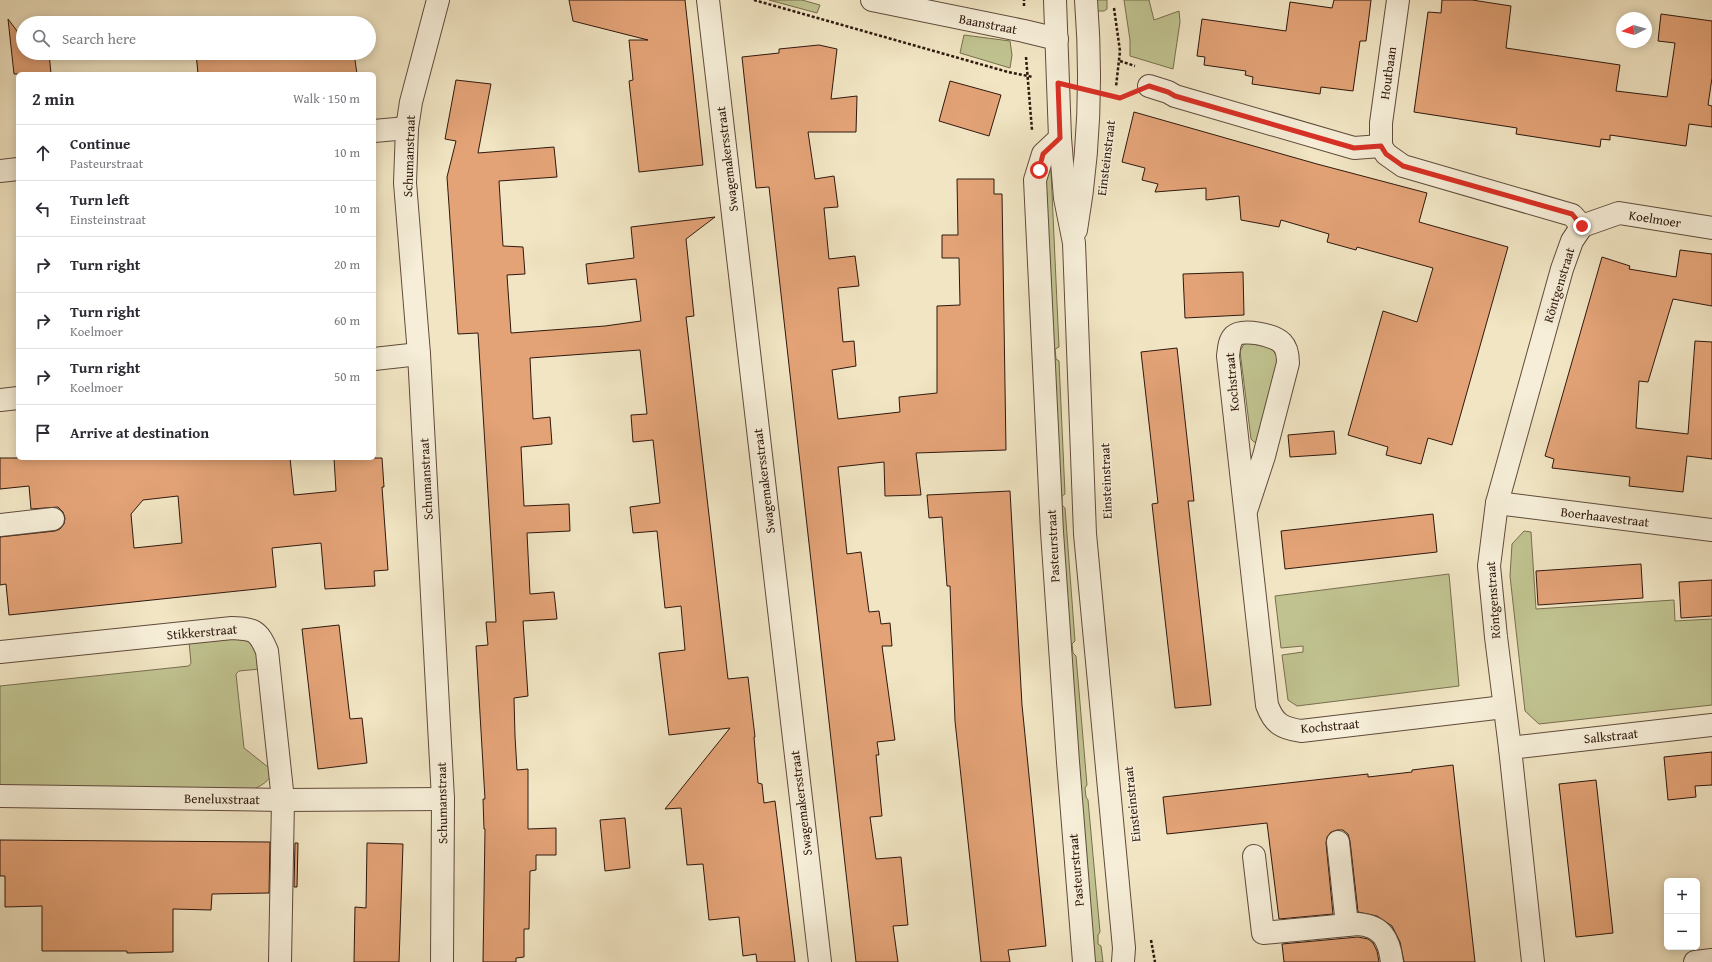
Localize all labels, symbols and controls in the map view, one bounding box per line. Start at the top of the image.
street label: Baanstraat [957,9,1019,39]
north arrow [1616,12,1652,48]
search box [16,16,376,60]
icon: search [30,27,52,49]
text: Search here [62,28,136,49]
street label: Houtbaan [1375,45,1401,101]
text: 2 min [32,86,74,111]
text: Walk · 150 m [293,89,360,108]
street label: Swagemakersstraat [711,105,743,213]
street label: Schumanstraat [398,114,420,197]
street label: Einsteinstraat [1092,119,1120,197]
text: Continue [70,133,131,154]
icon: ahead [32,142,54,164]
text: 10 m [334,143,360,162]
text: Pasteurstraat [70,154,143,173]
route start [1030,161,1048,179]
text: Turn left [70,189,129,210]
icon: left [32,198,54,220]
text: 10 m [334,199,360,218]
street label: Koelmoer [1627,205,1683,233]
text: Einsteinstraat [70,210,146,229]
route end [1573,217,1591,235]
street label: Röntgenstraat [1539,245,1580,325]
icon: right [32,254,54,276]
text: Turn right [70,254,141,275]
text: 20 m [334,255,360,274]
text: Turn right [70,301,141,322]
icon: right [32,310,54,332]
text: 60 m [334,311,360,330]
text: Koelmoer [70,322,123,341]
street label: Kochstraat [1220,351,1244,412]
text: Turn right [70,357,141,378]
icon: right [32,366,54,388]
text: 50 m [334,367,360,386]
text: Koelmoer [70,378,123,397]
icon: arrive [32,422,54,444]
text: Arrive at destination [70,422,209,443]
street label: Swagemakersstraat [748,427,780,535]
street label: Schumanstraat [414,437,438,521]
street label: Einsteinstraat [1095,442,1117,519]
street label: Boerhaavestraat [1560,502,1651,532]
street label: Pasteurstraat [1042,509,1064,583]
street label: Röntgenstraat [1481,560,1505,639]
street label: Stikkerstraat [166,619,239,645]
street label: Kochstraat [1300,714,1361,738]
street label: Salkstraat [1583,724,1640,748]
street label: Swagemakersstraat [785,749,817,857]
street label: Schumanstraat [432,761,452,844]
street label: Einsteinstraat [1119,765,1145,843]
street label: Beneluxstraat [184,789,261,809]
street label: Pasteurstraat [1063,832,1089,907]
map controls [1664,878,1700,950]
button: + [1664,878,1700,914]
button: − [1664,914,1700,950]

